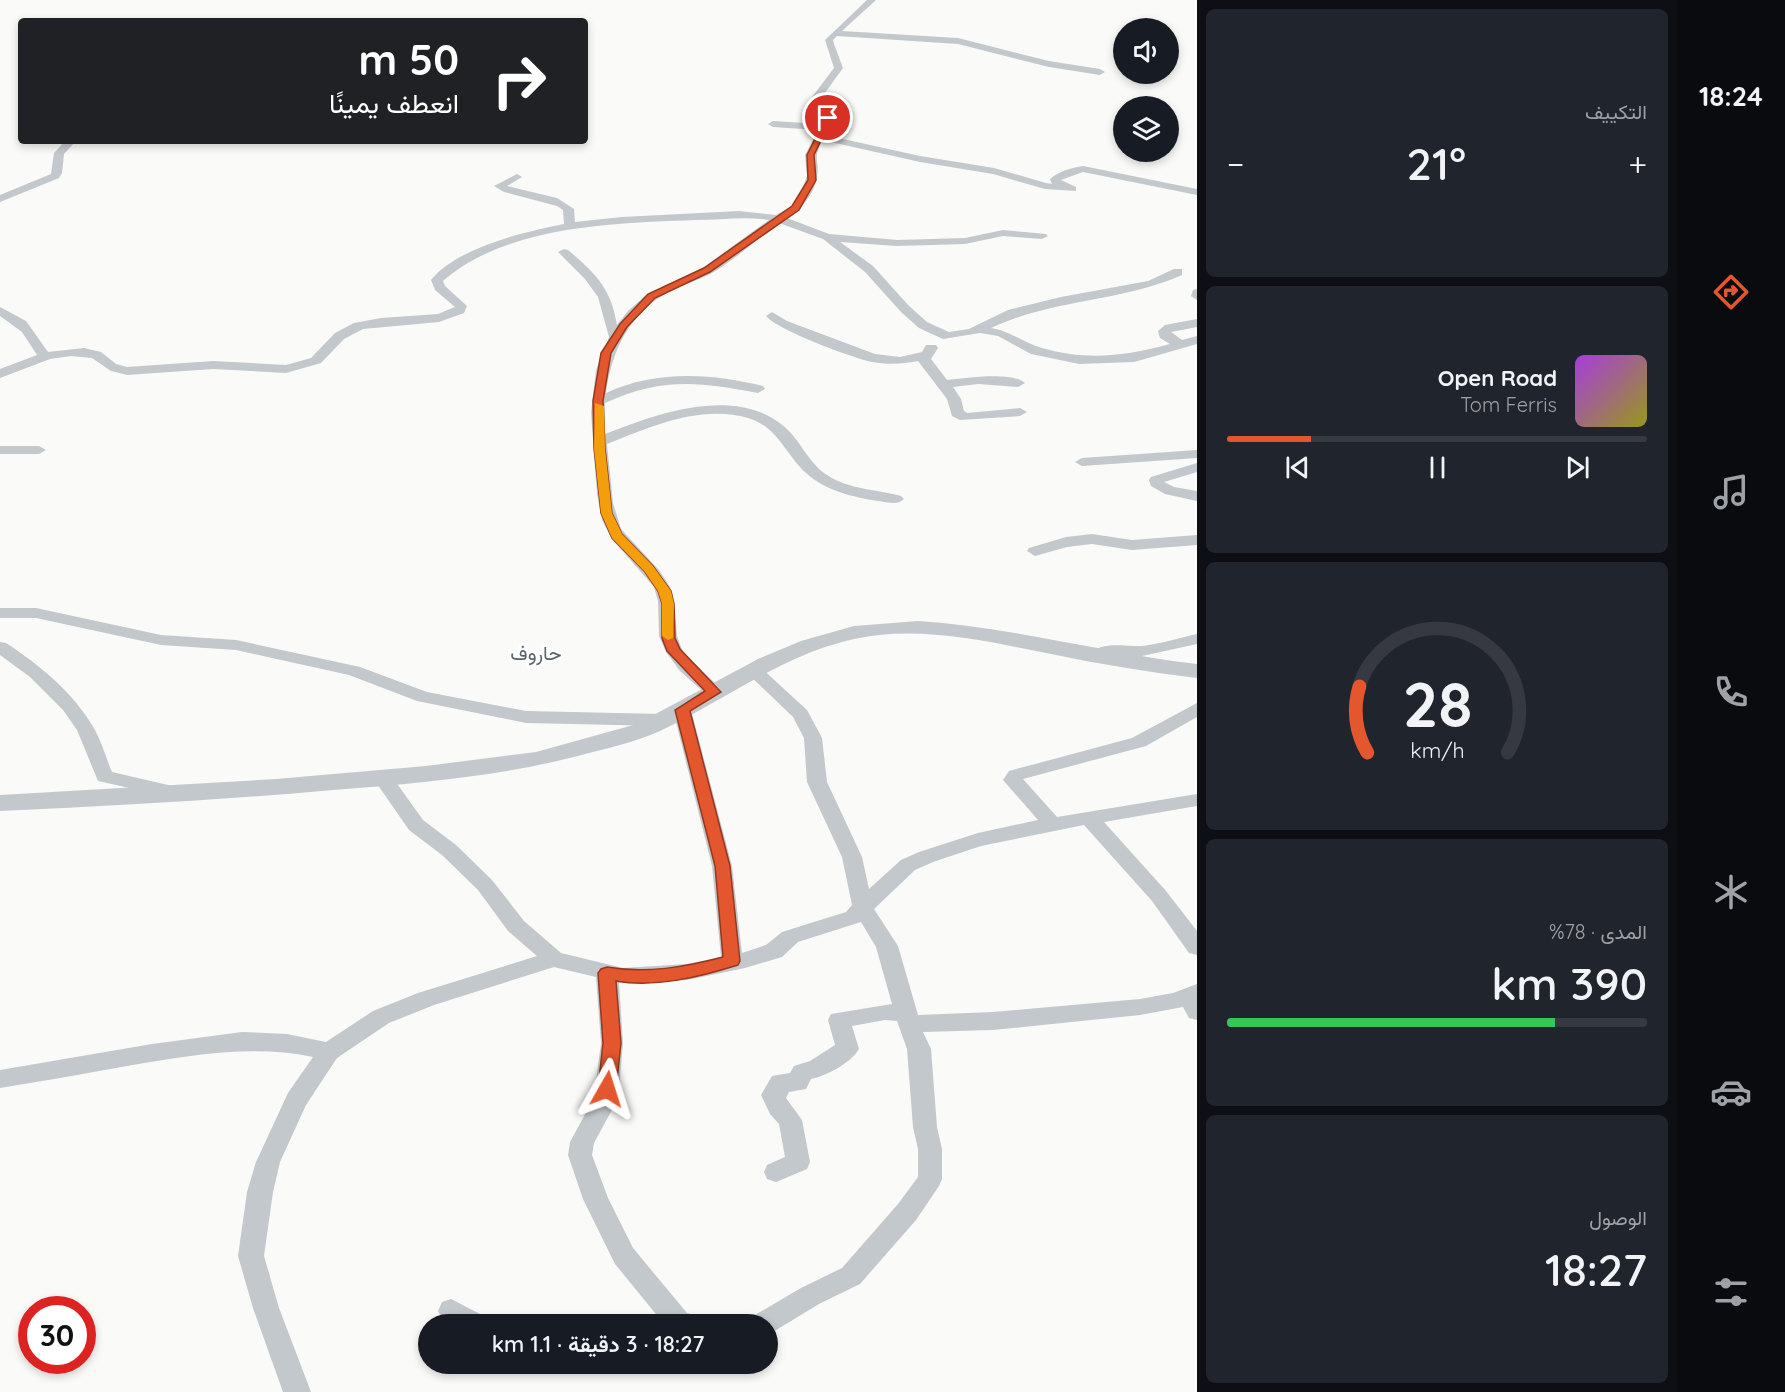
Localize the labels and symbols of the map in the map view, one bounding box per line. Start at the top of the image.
pin [802,92,853,143]
district label: حاروف [510,640,562,666]
position arrow [575,1057,639,1121]
speed limit sign: 30 [18,1296,96,1374]

